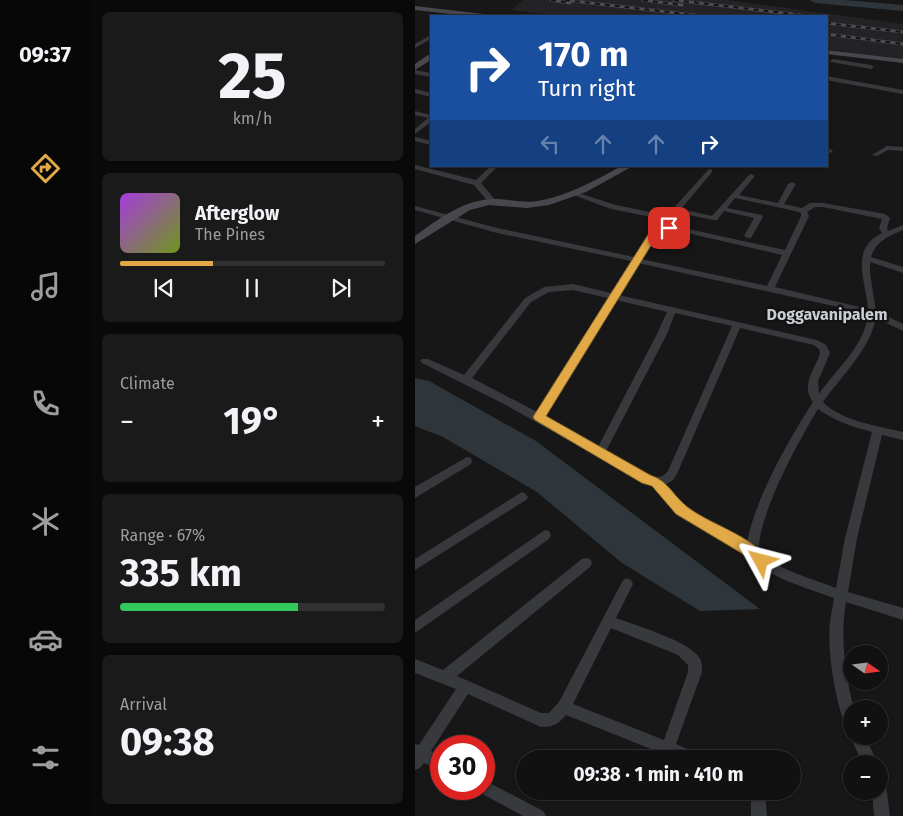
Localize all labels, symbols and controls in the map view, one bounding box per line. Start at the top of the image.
text: 170 m [538,33,629,75]
icon: right [455,35,520,100]
text: 25 [218,37,287,115]
text: 09:37 [19,41,71,68]
text: Turn right [538,75,635,102]
text: km/h [233,109,272,128]
icon: left [536,130,564,158]
icon: ahead [589,130,617,158]
icon: ahead [642,130,670,158]
icon: right [695,130,723,158]
icon: directions [28,151,63,186]
text: Afterglow [195,202,279,225]
pin [648,207,690,249]
icon: arrive [655,214,683,242]
text: The Pines [195,225,265,244]
icon: music [28,269,63,304]
icon: previous [150,274,178,302]
icon: pause [238,274,266,302]
icon: next [327,274,355,302]
district label: Doggavanipalem [767,305,887,324]
text: Climate [120,374,175,393]
icon: phone [28,386,63,421]
text: 19° [223,398,282,444]
text: − [120,405,134,438]
text: + [371,405,385,438]
icon: climate [28,504,63,539]
text: Range · 67% [120,526,205,545]
position arrow [734,534,786,586]
text: 335 km [120,550,242,596]
icon: car [28,622,63,657]
north arrow [843,645,887,690]
map controls [843,645,888,800]
text: Arrival [120,695,167,714]
button: + [843,700,888,745]
text: 09:38 [120,719,215,765]
speed limit sign: 30 [430,735,495,800]
icon: filters [28,740,63,775]
button: − [843,755,888,800]
text: 09:38 · 1 min · 410 m [573,763,744,786]

